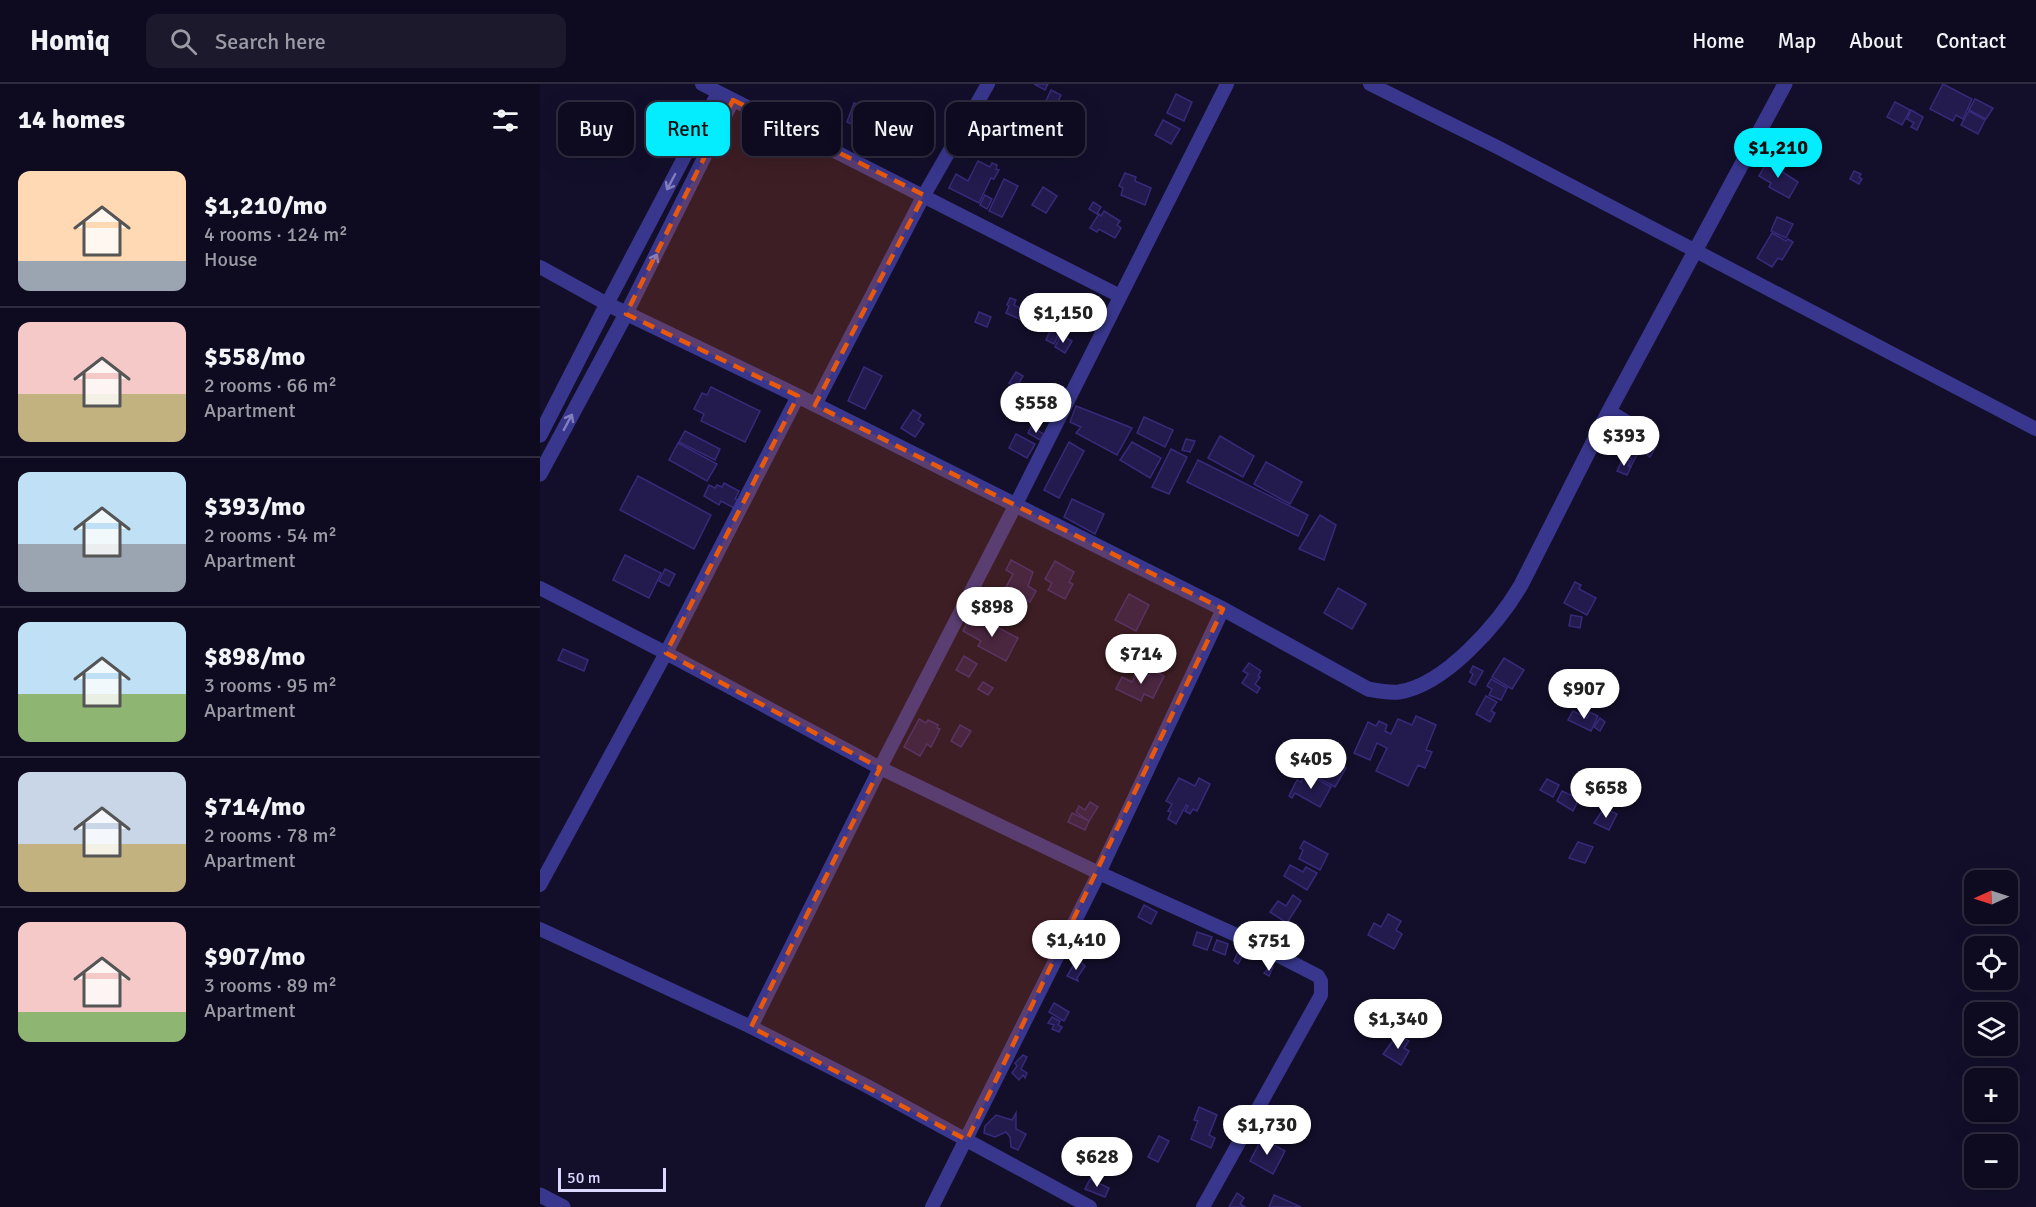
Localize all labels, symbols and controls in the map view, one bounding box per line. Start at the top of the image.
search box [146,14,566,68]
text: Homiq [30,24,110,58]
icon: search [167,25,200,58]
text: Search here [215,28,326,55]
text: Home [1692,28,1745,54]
text: Map [1778,28,1816,54]
text: About [1849,28,1903,54]
text: Contact [1936,28,2006,54]
chip: Buy [558,102,634,156]
chip: Rent [646,102,730,156]
chip: Filters [742,102,841,156]
chip: New [853,102,934,156]
chip: Apartment [946,102,1085,156]
text: 14 homes [18,104,125,136]
icon: filters [489,104,522,137]
pin: $1,210 [1729,128,1827,179]
text: $1,210 [1748,135,1808,160]
one-way arrow [665,173,677,190]
text: $1,210/mo [204,190,327,222]
icon: home [66,195,138,267]
text: 4 rooms · 124 m² [204,222,348,247]
text: House [204,247,258,272]
one-way arrow [647,253,659,271]
pin: $1,150 [1014,293,1112,344]
text: $1,150 [1033,300,1093,325]
text: $558/mo [204,341,305,373]
icon: home [66,346,138,418]
text: 2 rooms · 66 m² [204,373,337,398]
pin: $558 [1000,383,1072,434]
text: $558 [1014,390,1058,415]
text: Apartment [204,398,296,423]
one-way arrow [563,414,574,432]
pin: $393 [1588,416,1660,467]
text: $393 [1602,423,1646,448]
text: $393/mo [204,491,305,523]
icon: home [66,496,138,568]
text: 2 rooms · 54 m² [204,523,337,548]
text: Apartment [204,548,296,573]
pin: $898 [956,587,1028,638]
text: $898 [970,594,1014,619]
pin: $714 [1105,634,1177,685]
text: $898/mo [204,641,305,673]
text: $714 [1119,641,1163,666]
icon: home [66,646,138,718]
pin: $907 [1548,669,1620,720]
text: 3 rooms · 95 m² [204,673,337,698]
text: $907 [1562,676,1606,701]
text: Apartment [204,698,296,723]
pin: $405 [1275,739,1347,790]
text: $405 [1289,746,1333,771]
pin: $658 [1570,768,1642,819]
text: $658 [1584,775,1628,800]
text: $714/mo [204,791,305,823]
icon: home [66,796,138,868]
text: 2 rooms · 78 m² [204,823,337,848]
text: Apartment [204,848,296,873]
north arrow [1964,870,2018,924]
map controls [1964,870,2018,1188]
pin: $1,410 [1027,920,1125,971]
pin: $751 [1233,921,1305,972]
text: $1,410 [1046,927,1106,952]
text: $751 [1247,928,1291,953]
button: locate [1964,936,2018,990]
text: $907/mo [204,941,305,973]
icon: home [66,946,138,1018]
text: 3 rooms · 89 m² [204,973,337,998]
text: Apartment [204,998,296,1023]
pin: $1,340 [1349,999,1447,1050]
button: layers [1964,1002,2018,1056]
text: $1,340 [1368,1006,1428,1031]
button: + [1964,1068,2018,1122]
pin: $1,730 [1218,1105,1316,1156]
text: $1,730 [1237,1112,1297,1137]
button: − [1964,1134,2018,1188]
pin: $628 [1061,1137,1133,1188]
text: $628 [1075,1144,1119,1169]
scale bar [558,1165,666,1192]
text: 50 m [567,1168,601,1188]

